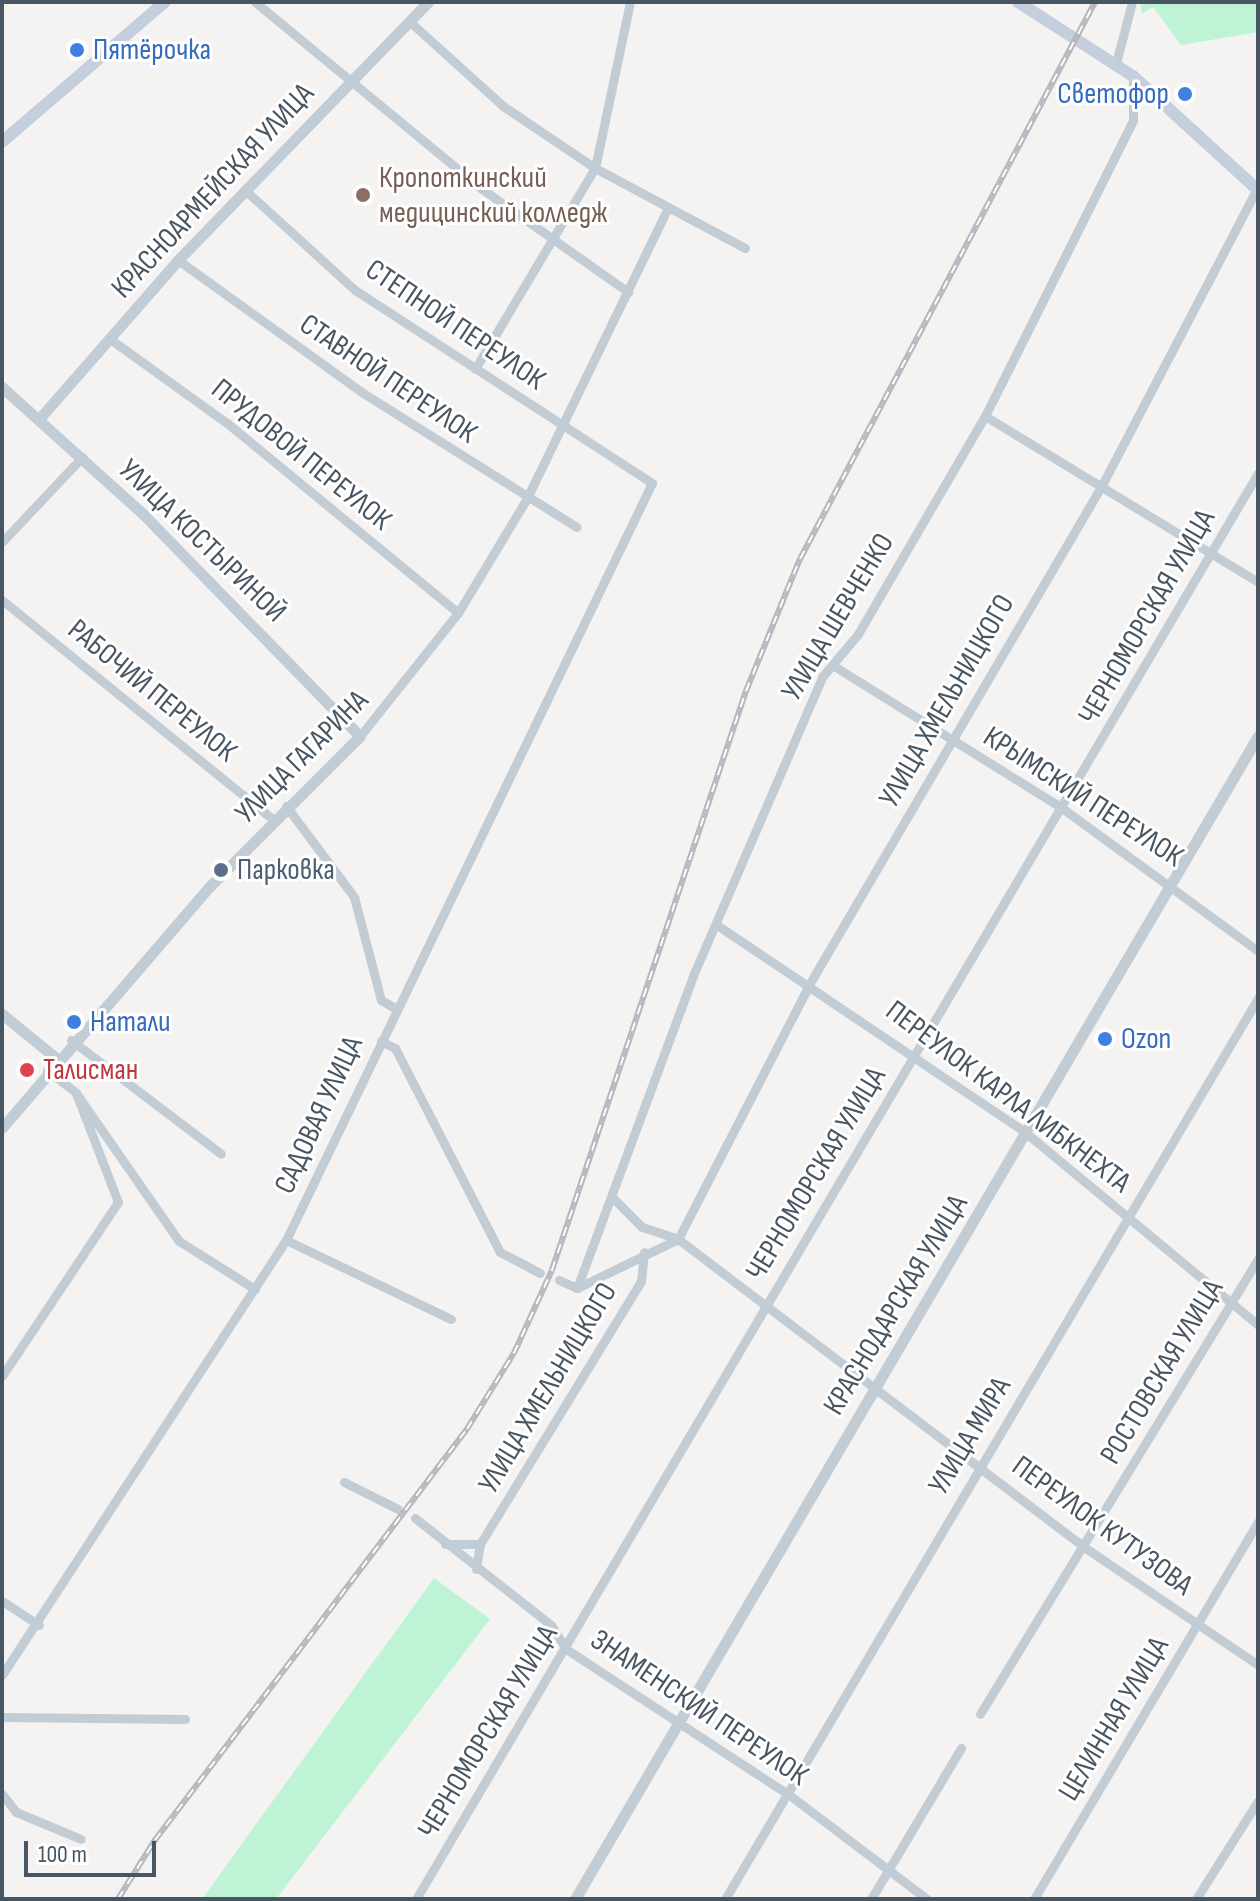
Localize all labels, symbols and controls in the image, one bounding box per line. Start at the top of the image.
place label: Пятёрочка [93,32,211,68]
marker: Пятёрочка [68,41,86,59]
street label: КРАСНОАРМЕЙСКАЯ УЛИЦА [104,76,322,306]
place label: Светофор [1057,76,1169,112]
marker: Светофор [1176,85,1194,103]
place label: Кропоткинский медицинский колледж [379,160,607,230]
marker: Кропоткинский медицинский колледж [354,186,372,204]
street label: СТЕПНОЙ ПЕРЕУЛОК [358,252,552,398]
street label: СТАВНОЙ ПЕРЕУЛОК [293,307,483,451]
street label: ПРУДОВОЙ ПЕРЕУЛОК [204,372,398,538]
street label: УЛИЦА КОСТЫРИНОЙ [111,452,293,630]
street label: ЧЕРНОМОРСКАЯ УЛИЦА [1071,503,1223,731]
street label: УЛИЦА ШЕВЧЕНКО [774,527,902,707]
street label: УЛИЦА ХМЕЛЬНИЦКОГО [872,588,1022,814]
street label: РАБОЧИЙ ПЕРЕУЛОК [60,612,244,770]
street label: УЛИЦА ГАГАРИНА [228,683,376,831]
street label: КРЫМСКИЙ ПЕРЕУЛОК [976,719,1190,875]
place label: Парковка [237,852,335,888]
marker: Парковка [212,861,230,879]
street label: ПЕРЕУЛОК КАРЛА ЛИБКНЕХТА [879,993,1137,1201]
place label: Натали [90,1004,171,1040]
marker: Натали [65,1013,83,1031]
place label: Ozon [1121,1021,1171,1057]
marker: Ozon [1096,1030,1114,1048]
street label: САДОВАЯ УЛИЦА [267,1031,371,1199]
place label: Талисман [43,1052,138,1088]
marker: Талисман [18,1061,36,1079]
street label: ЧЕРНОМОРСКАЯ УЛИЦА [738,1061,894,1287]
street label: КРАСНОДАРСКАЯ УЛИЦА [816,1189,976,1421]
street label: РОСТОВСКАЯ УЛИЦА [1093,1273,1231,1471]
street label: УЛИЦА ХМЕЛЬНИЦКОГО [471,1276,625,1500]
street label: УЛИЦА МИРА [921,1371,1019,1501]
street label: ПЕРЕУЛОК КУТУЗОВА [1005,1448,1199,1604]
street label: ЧЕРНОМОРСКАЯ УЛИЦА [410,1619,566,1845]
street label: ЗНАМЕНСКИЙ ПЕРЕУЛОК [584,1622,814,1794]
street label: ЦЕЛИННАЯ УЛИЦА [1051,1631,1177,1807]
scale bar [28,1825,160,1875]
text: 100 m [38,1840,87,1869]

